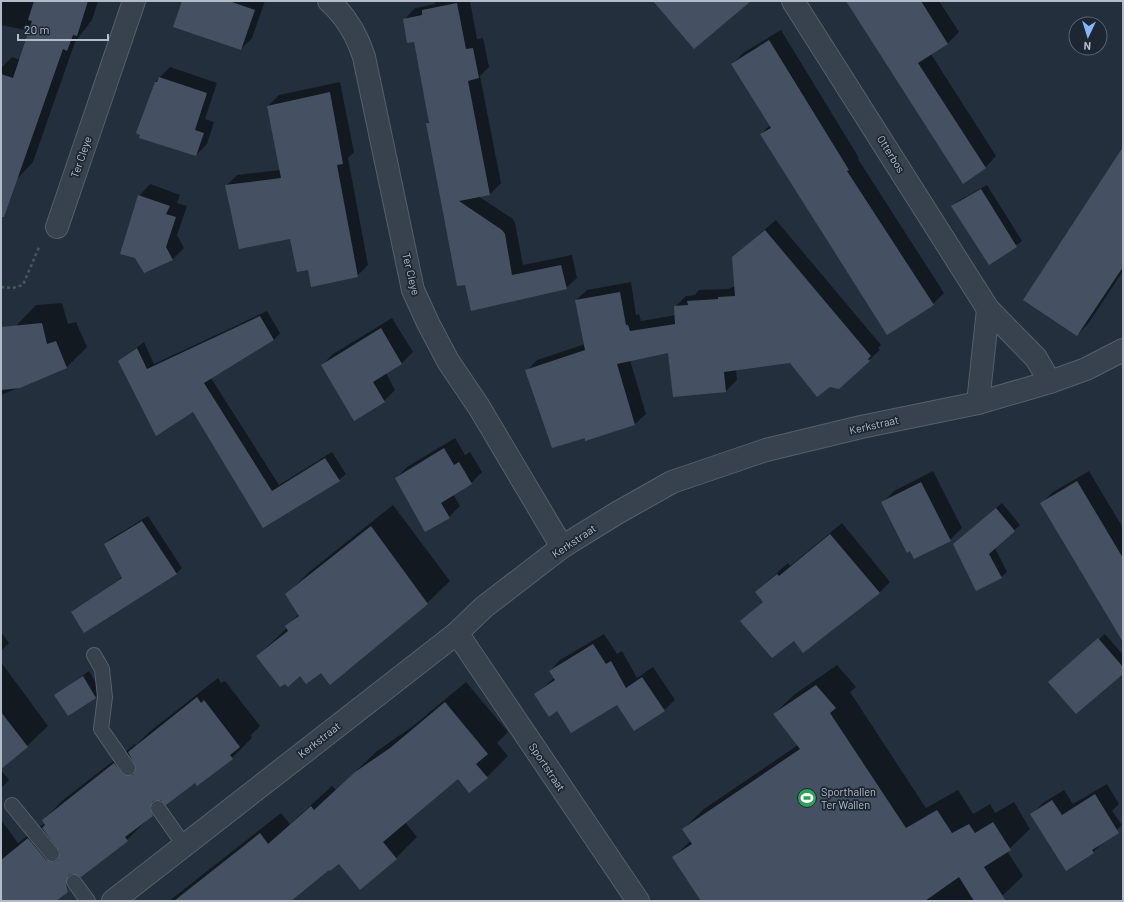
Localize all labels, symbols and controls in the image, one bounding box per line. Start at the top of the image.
scale bar [18,16,108,42]
north arrow [1068,16,1108,56]
text: 20 m [24,22,50,36]
text: N [1083,40,1091,53]
street label: Otterbos [875,133,908,175]
street label: Ter Cleye [67,134,94,179]
street label: Ter Cleye [400,251,423,297]
street label: Kerkstraat [848,413,900,437]
street label: Kerkstraat [549,521,598,560]
street label: Kerkstraat [295,719,343,760]
street label: Sportstraat [527,740,568,793]
place label: Sporthallen Ter Wallen [821,785,876,811]
sports icon: Sporthallen Ter Wallen [796,787,818,809]

